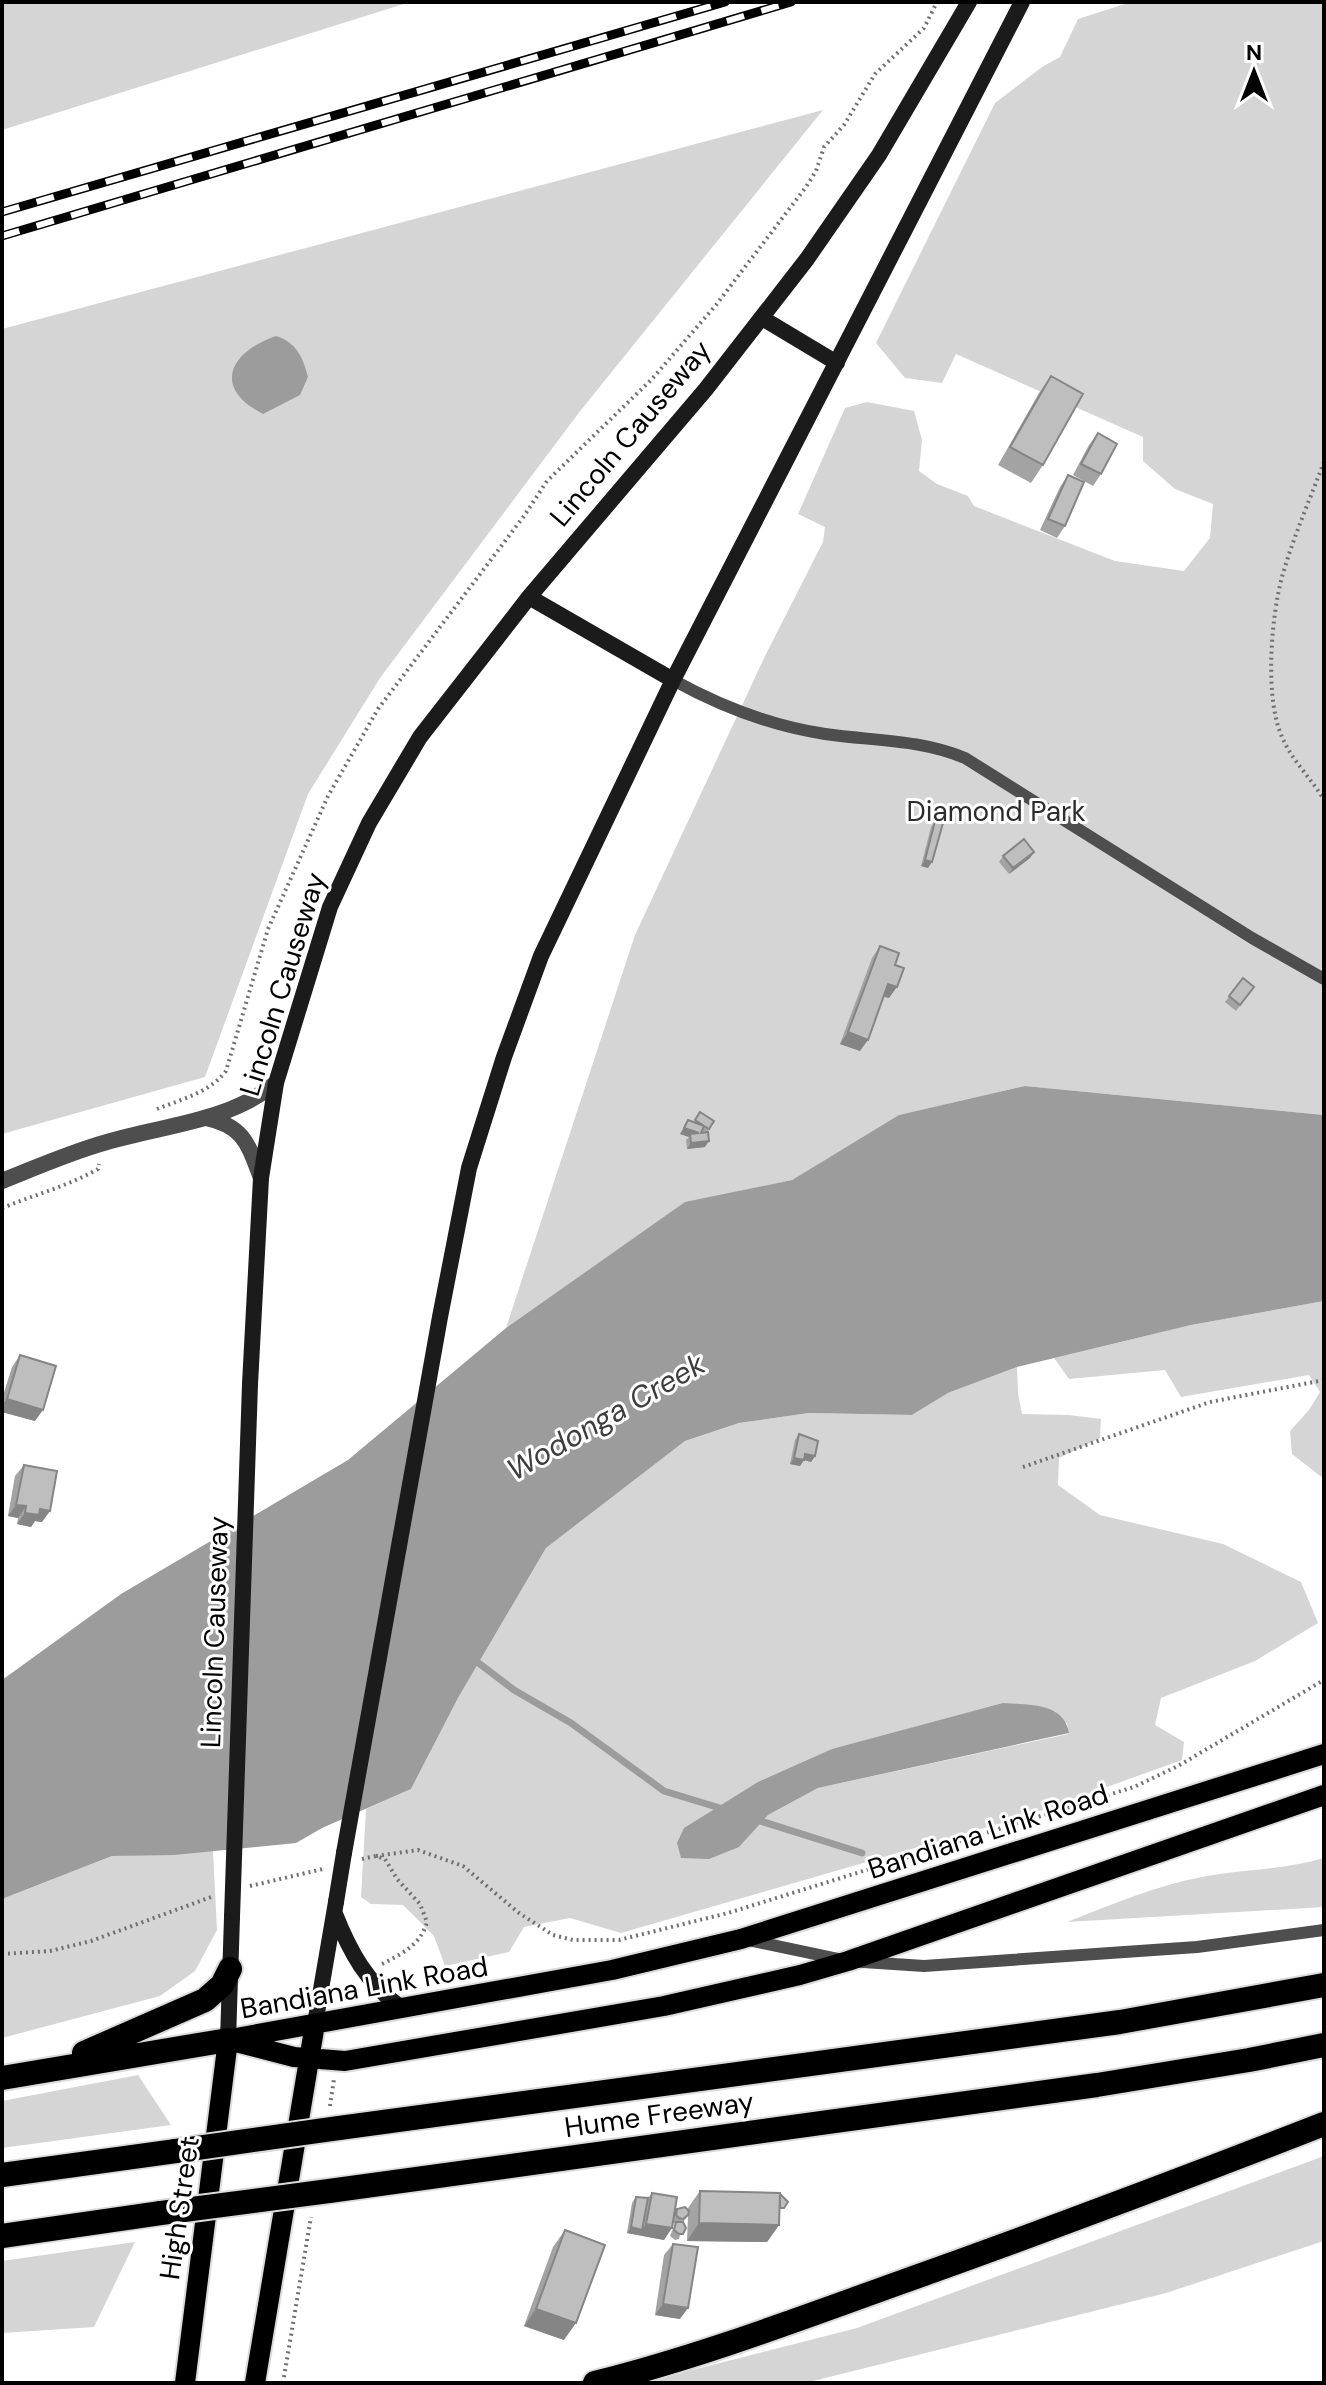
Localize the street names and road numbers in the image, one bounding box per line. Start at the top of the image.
street label: Lincoln Causeway [542,333,719,534]
street label: Lincoln Causeway [231,868,334,1100]
street label: Lincoln Causeway [192,1515,237,1749]
street label: Bandiana Link Road [863,1775,1113,1888]
street label: Bandiana Link Road [237,1948,491,2027]
street label: Hume Freeway [562,2083,756,2146]
street label: High Street [151,2134,208,2282]

